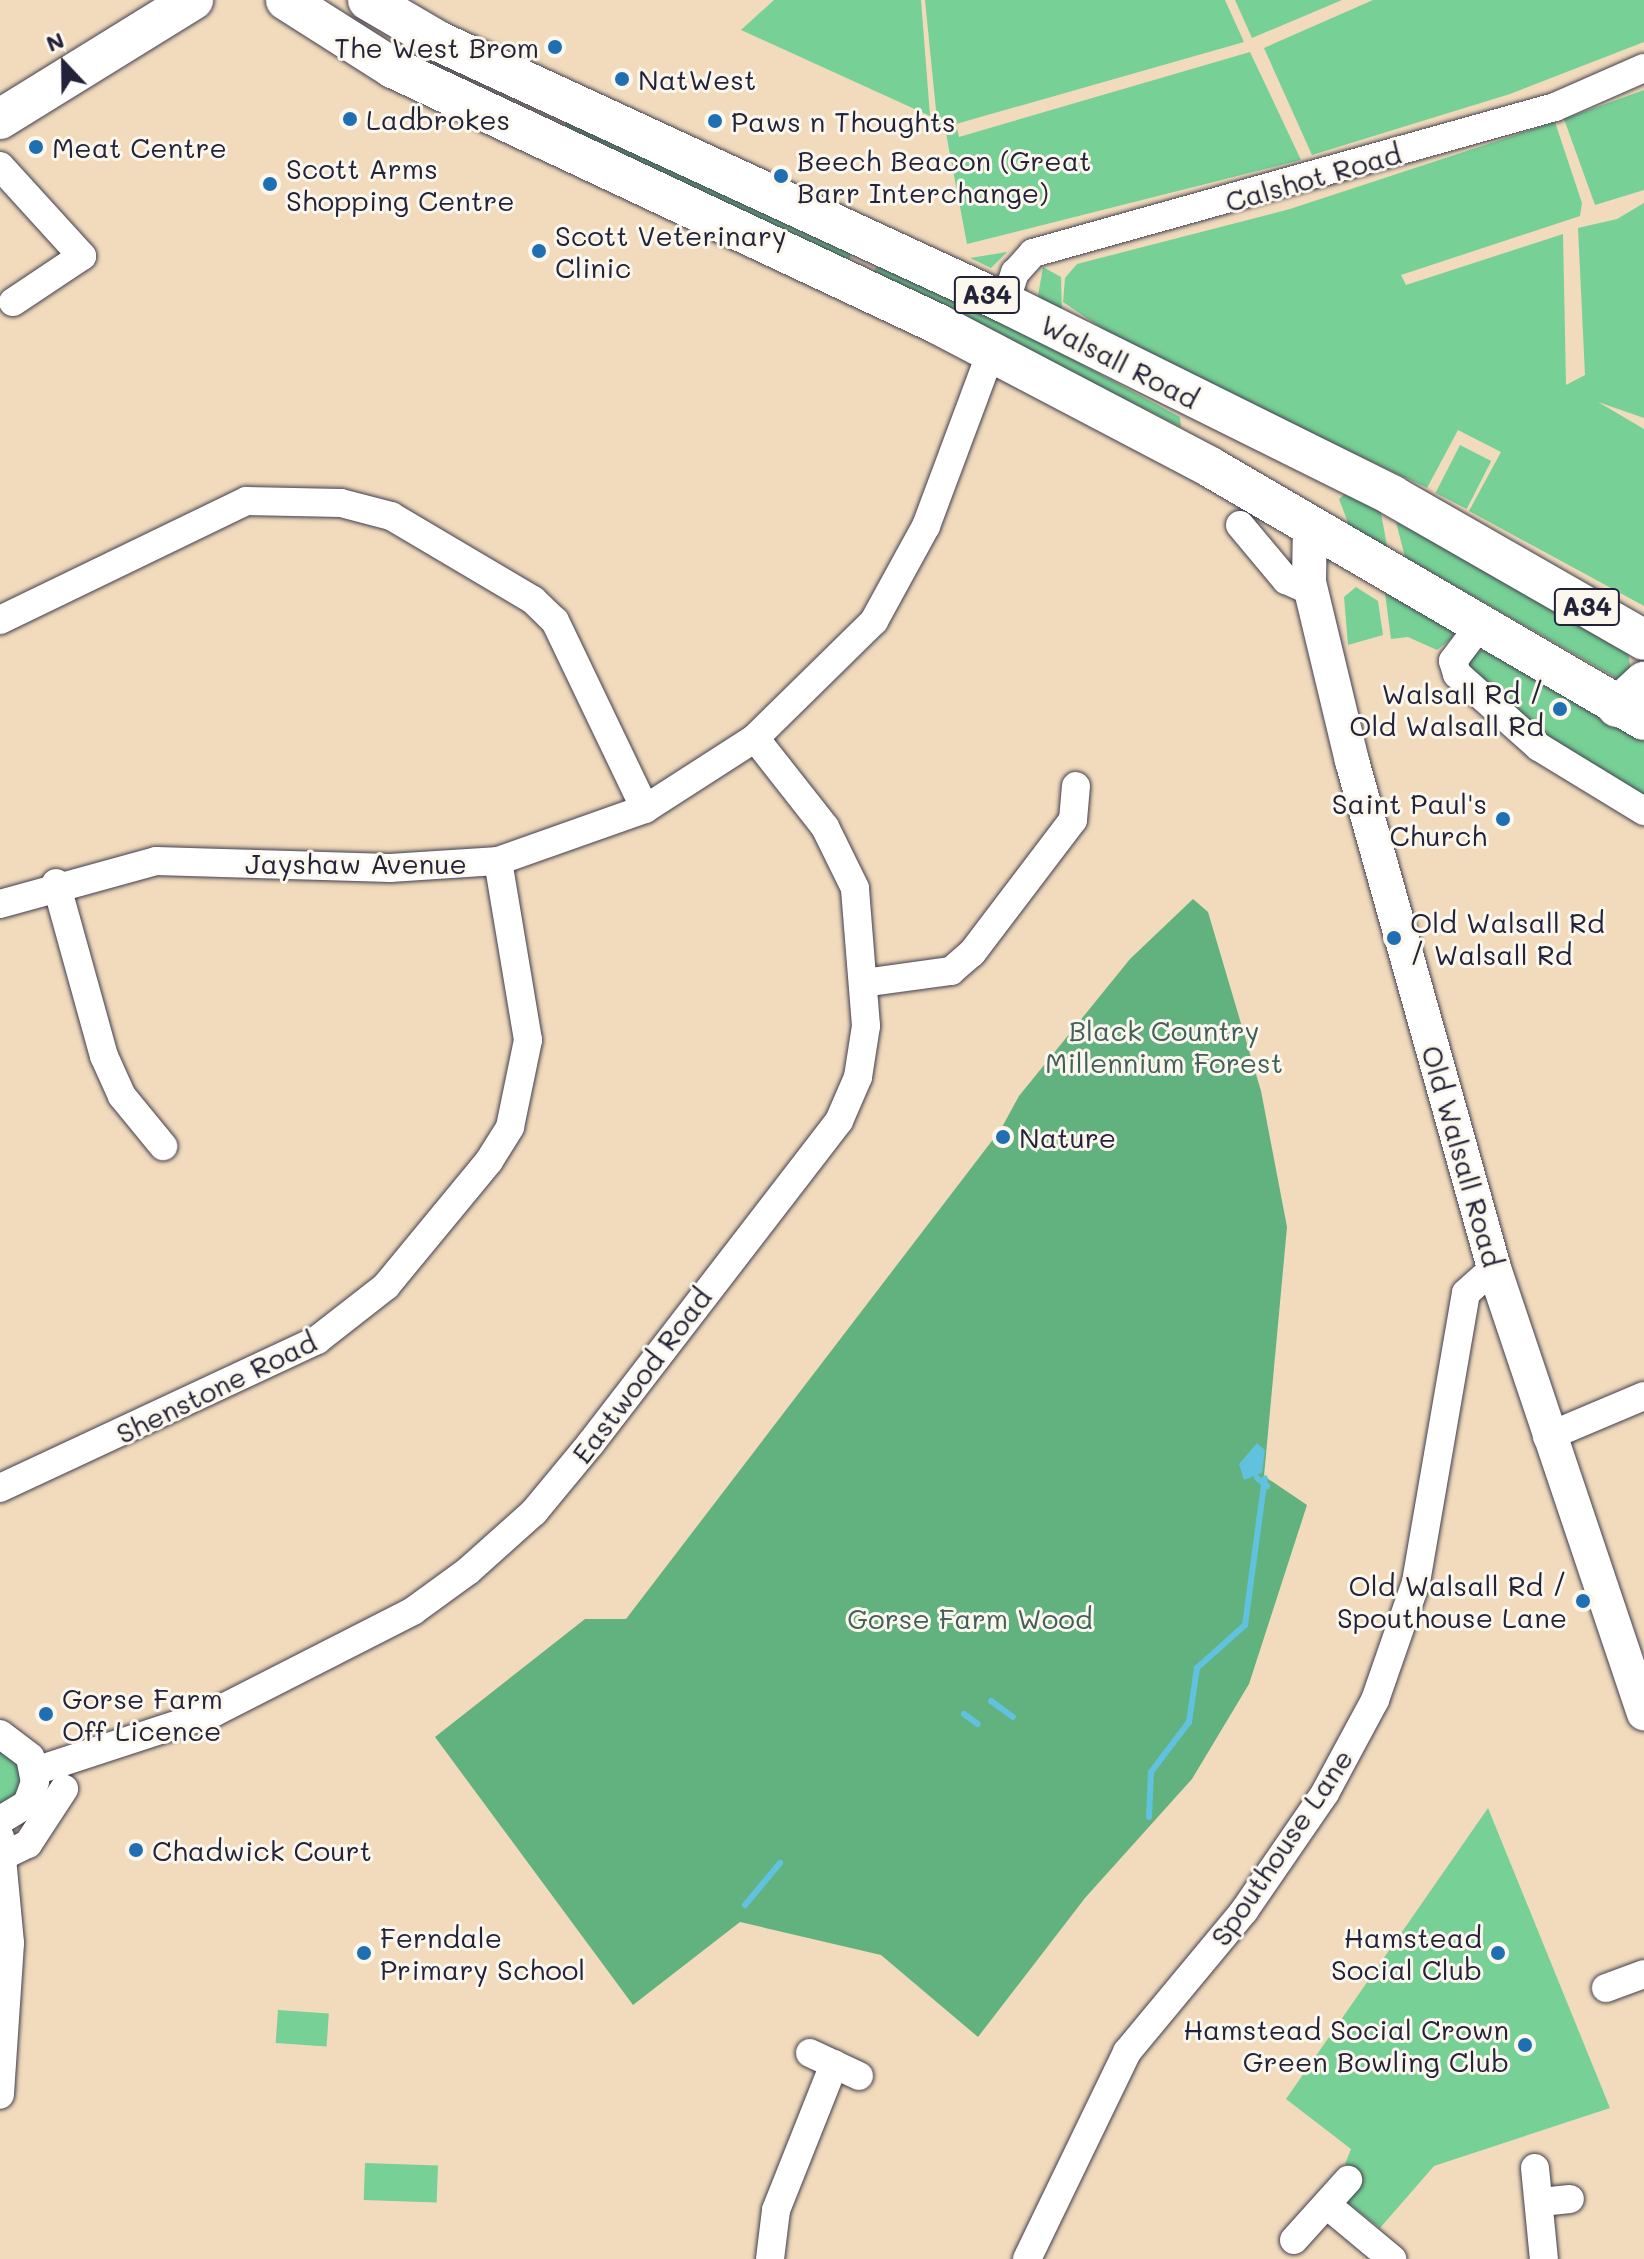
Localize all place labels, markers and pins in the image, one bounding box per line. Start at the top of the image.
place label: The West Brom [334,30,539,64]
marker: The West Brom [546,38,564,56]
place label: NatWest [638,62,756,96]
marker: NatWest [613,70,631,88]
place label: Ladbrokes [366,102,510,136]
place label: Paws n Thoughts [731,104,956,138]
marker: Ladbrokes [341,110,359,128]
marker: Paws n Thoughts [706,112,724,130]
place label: Meat Centre [52,130,227,164]
marker: Meat Centre [27,138,45,156]
place label: Beech Beacon (Great Barr Interchange) [797,143,1091,209]
place label: Scott Arms Shopping Centre [286,151,515,217]
marker: Beech Beacon (Great Barr Interchange) [772,167,790,185]
marker: Scott Arms Shopping Centre [261,175,279,193]
place label: Scott Veterinary Clinic [555,218,787,284]
marker: Scott Veterinary Clinic [530,242,548,260]
place label: Walsall Rd / Old Walsall Rd [1349,676,1544,742]
marker: Walsall Rd / Old Walsall Rd [1551,700,1569,718]
place label: Saint Paul's Church [1332,786,1487,852]
marker: Saint Paul's Church [1494,810,1512,828]
place label: Old Walsall Rd / Walsall Rd [1410,905,1605,971]
marker: Old Walsall Rd / Walsall Rd [1385,929,1403,947]
place label: Nature [1019,1120,1116,1154]
marker: Nature [994,1128,1012,1146]
place label: Old Walsall Rd / Spouthouse Lane [1337,1568,1567,1634]
marker: Old Walsall Rd / Spouthouse Lane [1574,1592,1592,1610]
place label: Gorse Farm Off Licence [62,1681,223,1747]
marker: Gorse Farm Off Licence [37,1705,55,1723]
place label: Chadwick Court [152,1833,372,1867]
marker: Chadwick Court [127,1841,145,1859]
place label: Ferndale Primary School [380,1920,585,1986]
place label: Hamstead Social Club [1331,1920,1482,1986]
marker: Ferndale Primary School [355,1944,373,1962]
marker: Hamstead Social Club [1489,1944,1507,1962]
place label: Hamstead Social Crown Green Bowling Club [1183,2012,1509,2078]
marker: Hamstead Social Crown Green Bowling Club [1516,2036,1534,2054]

